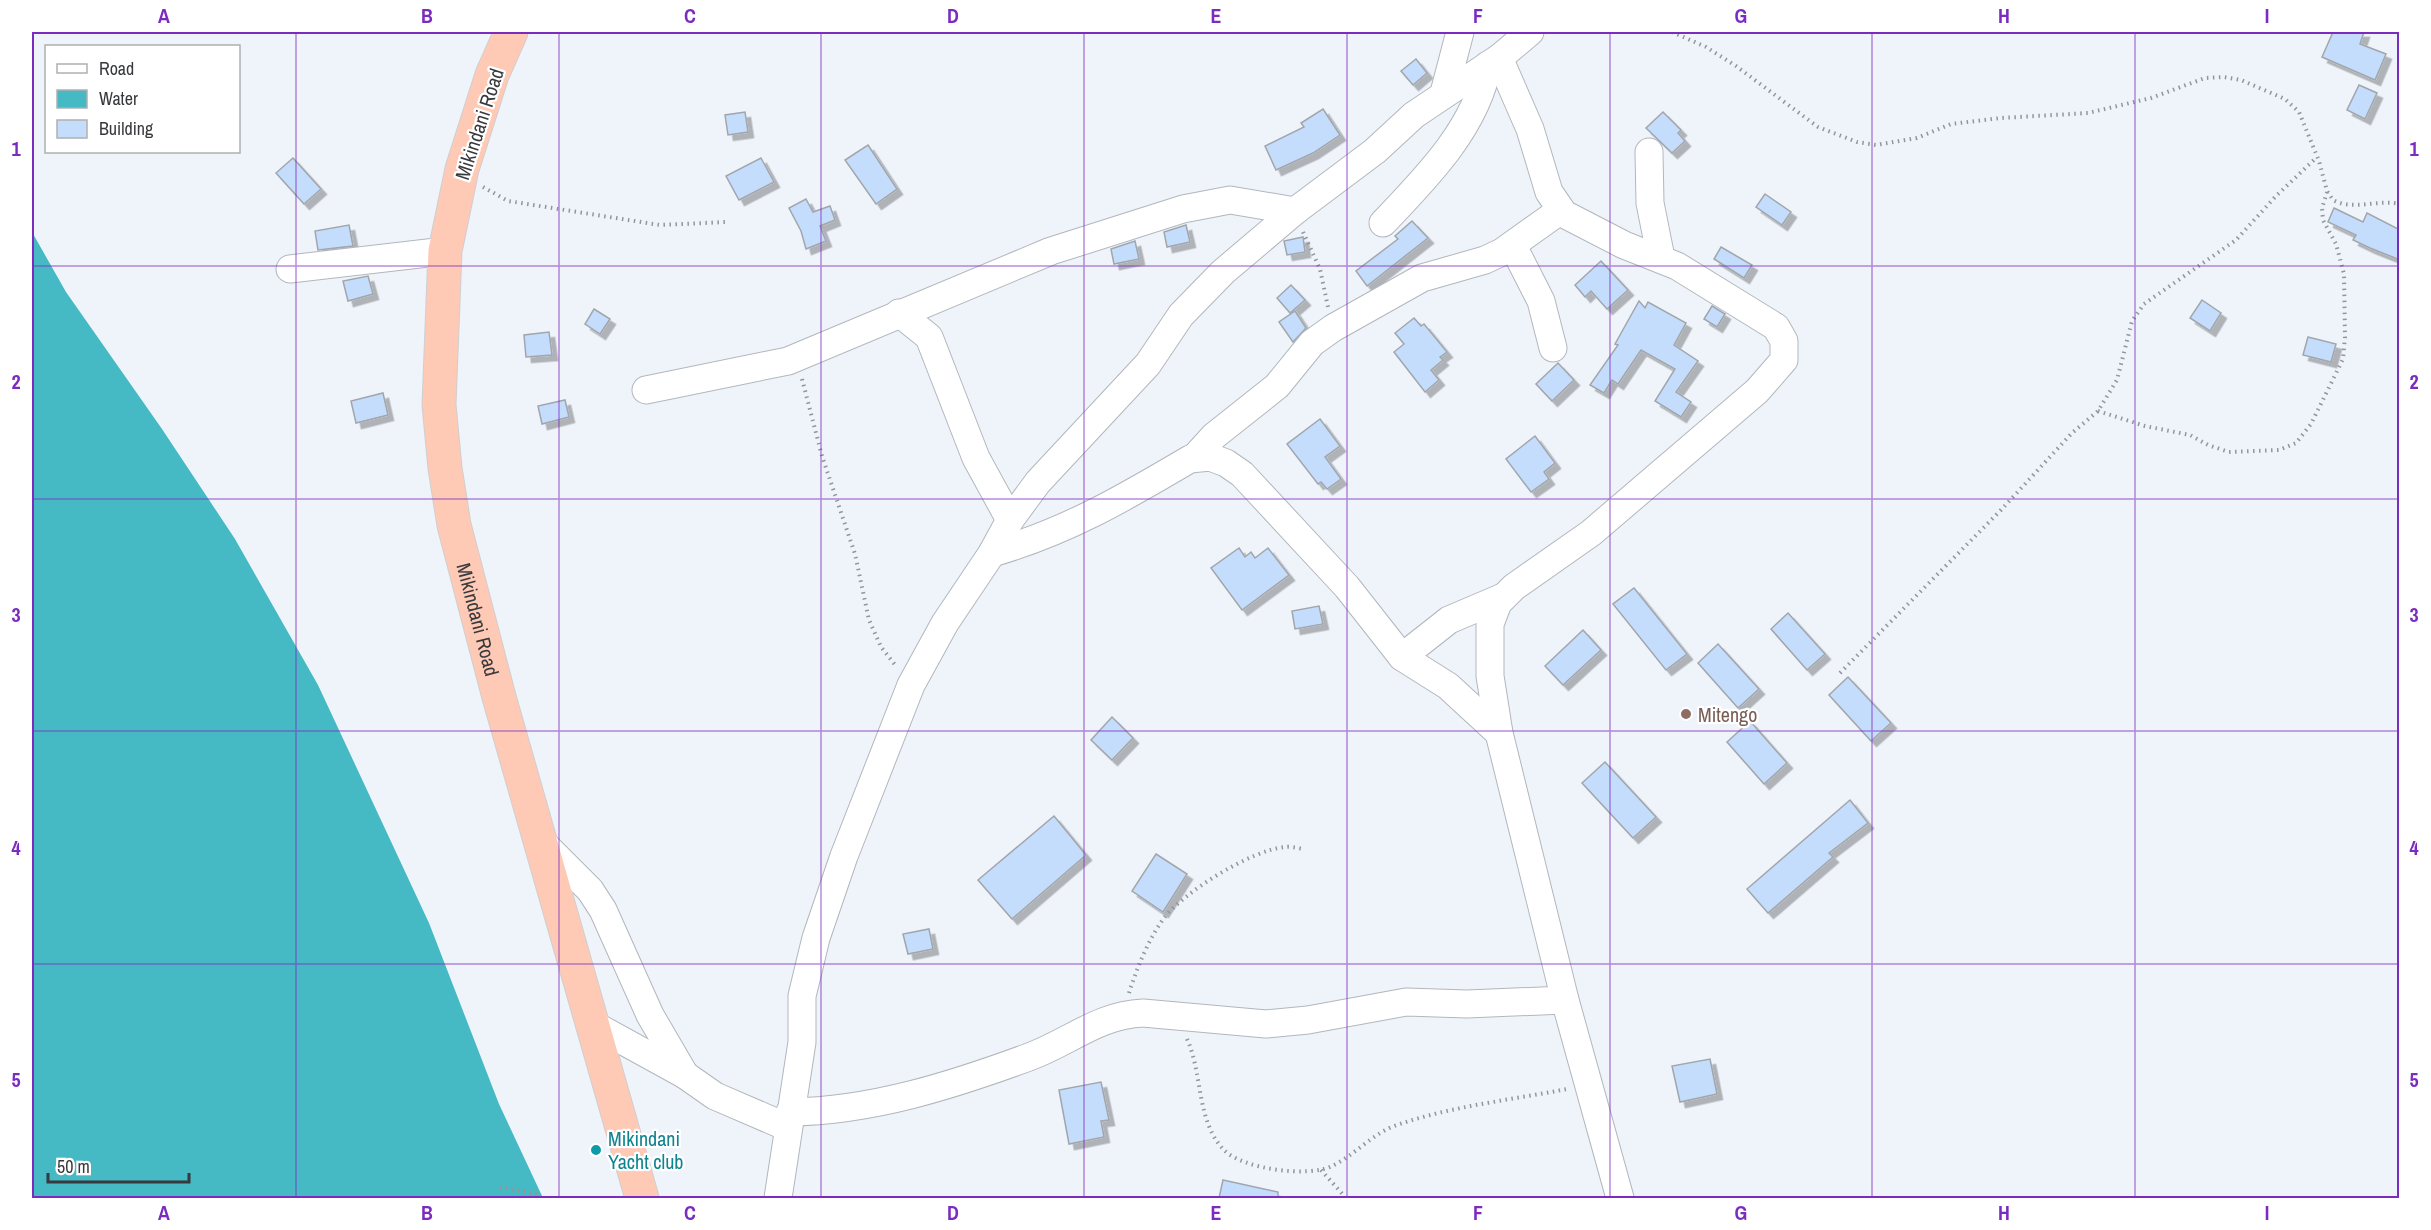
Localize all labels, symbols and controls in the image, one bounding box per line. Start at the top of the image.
text: A [158,2,170,29]
text: B [421,2,433,29]
text: C [684,2,696,29]
text: D [947,2,959,29]
text: E [1211,2,1222,29]
text: F [1473,2,1483,29]
text: G [1735,2,1747,29]
text: H [1998,2,2010,29]
text: I [2265,2,2269,29]
legend [45,45,240,153]
text: Road [99,56,134,81]
street label: Mikindani Road [448,65,510,183]
text: Water [99,86,138,111]
text: Building [99,116,154,141]
text: 1 [11,135,21,162]
text: 1 [2409,135,2419,162]
text: 2 [11,368,21,395]
text: 2 [2409,368,2419,395]
street label: Mikindani Road [451,560,506,679]
text: 3 [11,601,21,628]
text: 3 [2409,601,2419,628]
place label: Mitengo [1698,701,1757,728]
marker: Mitengo [1679,707,1693,721]
text: 4 [11,834,21,861]
text: 4 [2409,834,2419,861]
text: 5 [11,1066,21,1093]
text: 5 [2409,1066,2419,1093]
place label: Mikindani Yacht club [608,1125,683,1175]
marker: Mikindani Yacht club [589,1143,603,1157]
scale bar [48,1146,189,1184]
text: 50 m [57,1154,90,1179]
text: A [158,1199,170,1226]
text: B [421,1199,433,1226]
text: C [684,1199,696,1226]
text: D [947,1199,959,1226]
text: E [1211,1199,1222,1226]
text: F [1473,1199,1483,1226]
text: G [1735,1199,1747,1226]
text: H [1998,1199,2010,1226]
text: I [2265,1199,2269,1226]

